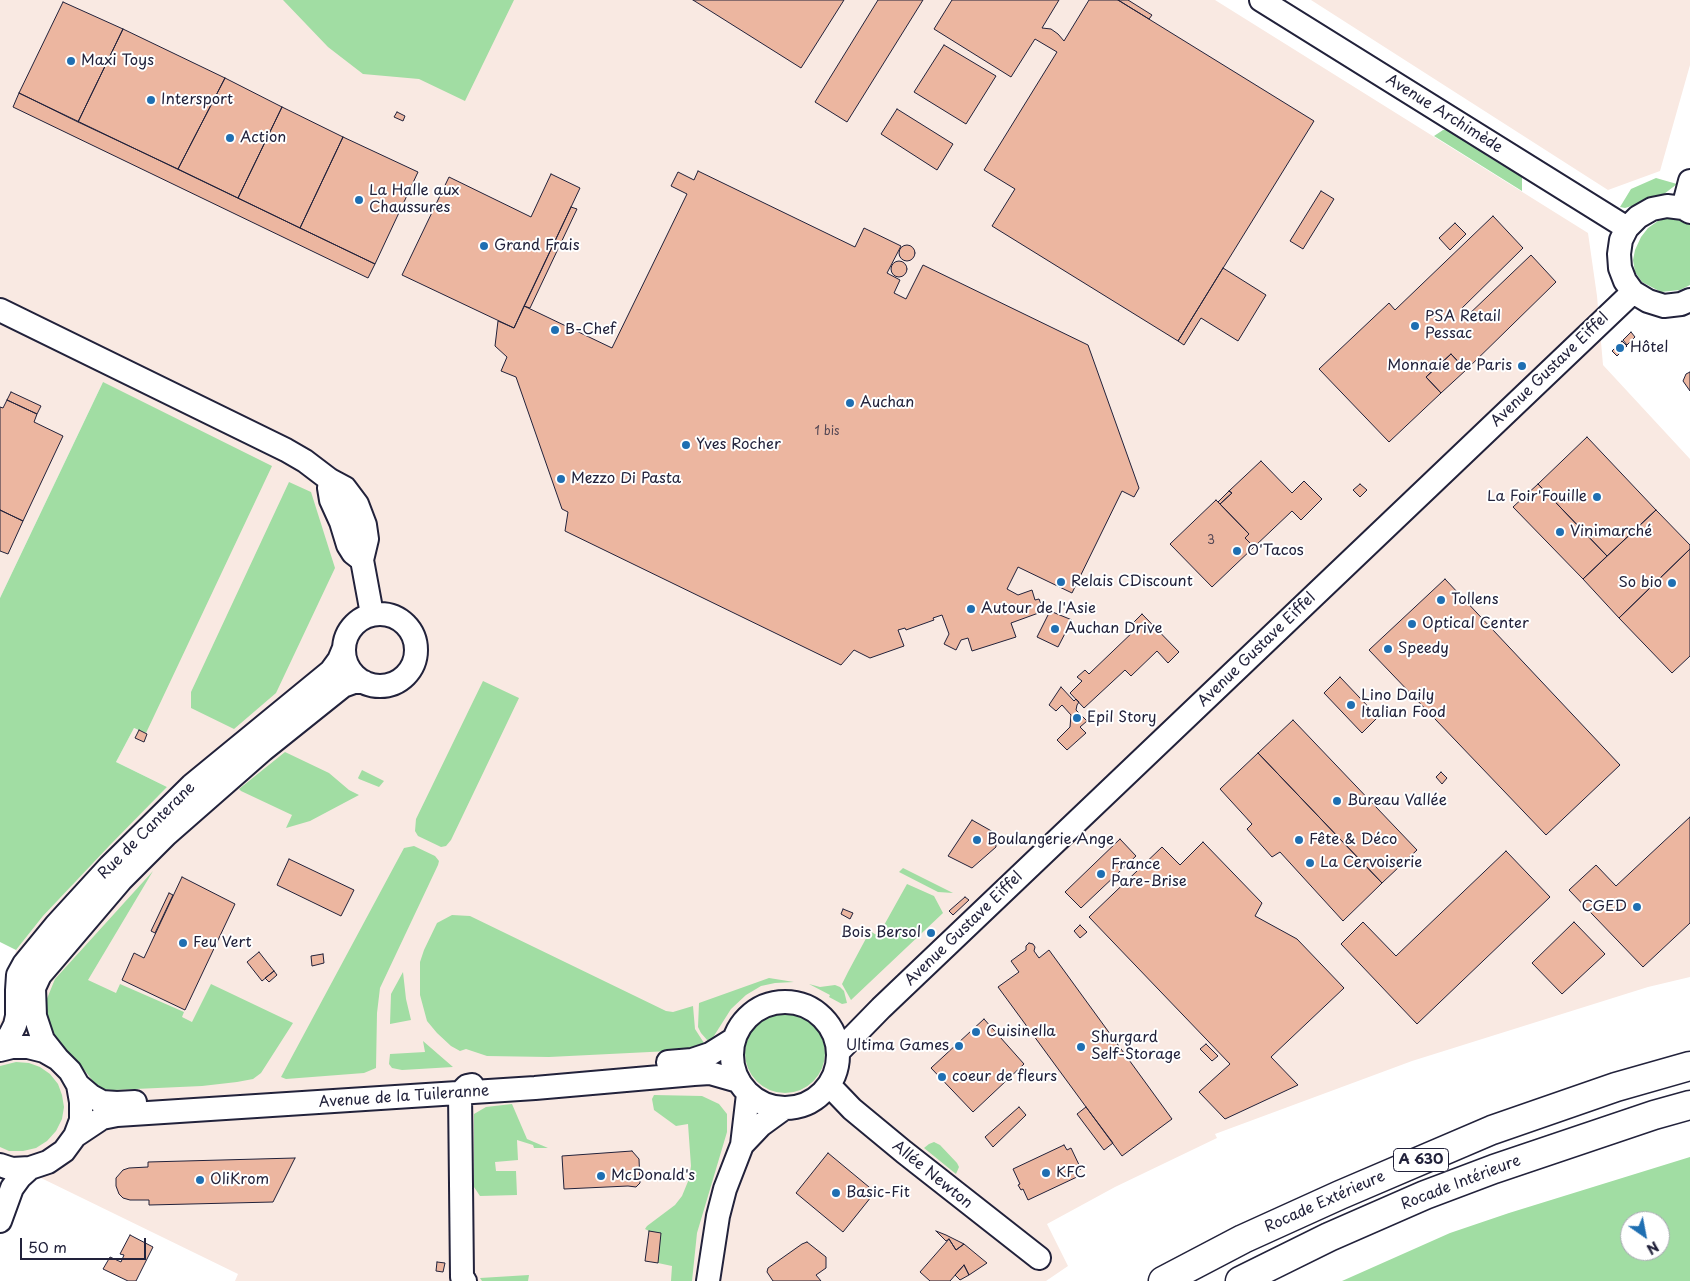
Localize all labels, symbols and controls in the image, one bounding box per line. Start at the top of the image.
place label: Maxi Toys [81,52,154,70]
marker: Maxi Toys [65,55,77,67]
street label: Avenue Archimède [1382,71,1506,157]
place label: Intersport [161,91,233,109]
marker: Intersport [145,94,157,106]
place label: Action [240,129,286,147]
marker: Action [224,132,236,144]
place label: La Halle aux Chaussures [369,182,459,217]
marker: La Halle aux Chaussures [353,194,365,206]
place label: Grand Frais [494,237,580,255]
marker: Grand Frais [478,240,490,252]
place label: PSA Retail Pessac [1425,308,1501,343]
street label: Avenue Gustave Eiffel [1487,309,1613,431]
marker: PSA Retail Pessac [1409,320,1421,332]
place label: B-Chef [565,321,616,339]
marker: B-Chef [549,324,561,336]
place label: Hôtel [1630,339,1668,357]
marker: Hôtel [1614,342,1626,354]
place label: Monnaie de Paris [1387,357,1512,375]
marker: Monnaie de Paris [1516,360,1528,372]
place label: Auchan [860,394,914,412]
marker: Auchan [844,397,856,409]
house number: 1 bis [814,425,840,439]
place label: Yves Rocher [696,436,781,454]
marker: Yves Rocher [680,439,692,451]
place label: Mezzo Di Pasta [571,470,681,488]
marker: Mezzo Di Pasta [555,473,567,485]
place label: La Foir'Fouille [1487,488,1587,506]
marker: La Foir'Fouille [1591,491,1603,503]
place label: Vinimarché [1570,523,1652,541]
marker: Vinimarché [1554,526,1566,538]
house number: 3 [1207,534,1215,548]
place label: O'Tacos [1247,542,1304,560]
marker: O'Tacos [1231,545,1243,557]
place label: Relais CDiscount [1071,573,1193,591]
place label: So bio [1618,574,1662,592]
marker: Relais CDiscount [1055,576,1067,588]
marker: So bio [1666,577,1678,589]
street label: Avenue Gustave Eiffel [1194,589,1320,711]
place label: Tollens [1451,591,1498,609]
marker: Tollens [1435,594,1447,606]
place label: Autour de l'Asie [981,600,1096,618]
marker: Autour de l'Asie [965,603,977,615]
place label: Optical Center [1422,615,1529,633]
marker: Optical Center [1406,618,1418,630]
place label: Auchan Drive [1065,620,1162,638]
marker: Auchan Drive [1049,623,1061,635]
place label: Speedy [1398,640,1449,658]
marker: Speedy [1382,643,1394,655]
place label: Lino Daily Italian Food [1361,687,1446,722]
marker: Lino Daily Italian Food [1345,699,1357,711]
place label: Epil Story [1087,709,1156,727]
marker: Epil Story [1071,712,1083,724]
street label: Rue de Canterane [95,779,199,883]
place label: Bureau Vallée [1347,792,1447,810]
marker: Bureau Vallée [1331,795,1343,807]
place label: Boulangerie Ange [987,831,1114,849]
place label: Fête & Déco [1309,831,1397,849]
marker: Boulangerie Ange [971,834,983,846]
marker: Fête & Déco [1293,834,1305,846]
place label: La Cervoiserie [1320,854,1422,872]
place label: France Pare-Brise [1111,856,1187,891]
marker: La Cervoiserie [1304,857,1316,869]
street label: Avenue Gustave Eiffel [901,868,1027,990]
marker: France Pare-Brise [1095,868,1107,880]
place label: CGED [1582,898,1627,916]
marker: CGED [1631,901,1643,913]
place label: Bois Bersol [841,924,921,942]
marker: Bois Bersol [925,927,937,939]
place label: Feu Vert [193,934,252,952]
marker: Feu Vert [177,937,189,949]
place label: Cuisinella [986,1023,1056,1041]
marker: Cuisinella [970,1026,982,1038]
place label: Shurgard Self-Storage [1091,1029,1181,1064]
place label: Ultima Games [846,1037,949,1055]
marker: Ultima Games [953,1040,965,1052]
marker: Shurgard Self-Storage [1075,1041,1087,1053]
place label: coeur de fleurs [952,1068,1057,1086]
marker: coeur de fleurs [936,1071,948,1083]
street label: Avenue de la Tuileranne [318,1082,490,1112]
street label: Allée Newton [888,1137,976,1213]
road number: A 630 [1394,1148,1448,1172]
street label: Rocade Intérieure [1398,1152,1524,1214]
place label: KFC [1056,1164,1086,1182]
place label: McDonald's [611,1167,695,1185]
marker: KFC [1040,1167,1052,1179]
street label: Rocade Extérieure [1262,1167,1388,1237]
marker: McDonald's [595,1170,607,1182]
place label: OliKrom [210,1171,269,1189]
marker: OliKrom [194,1174,206,1186]
place label: Basic-Fit [846,1184,910,1202]
marker: Basic-Fit [830,1187,842,1199]
north arrow [1620,1211,1670,1261]
scale bar [22,1228,149,1260]
text: 50 m [28,1235,67,1258]
text: N [1643,1236,1663,1260]

